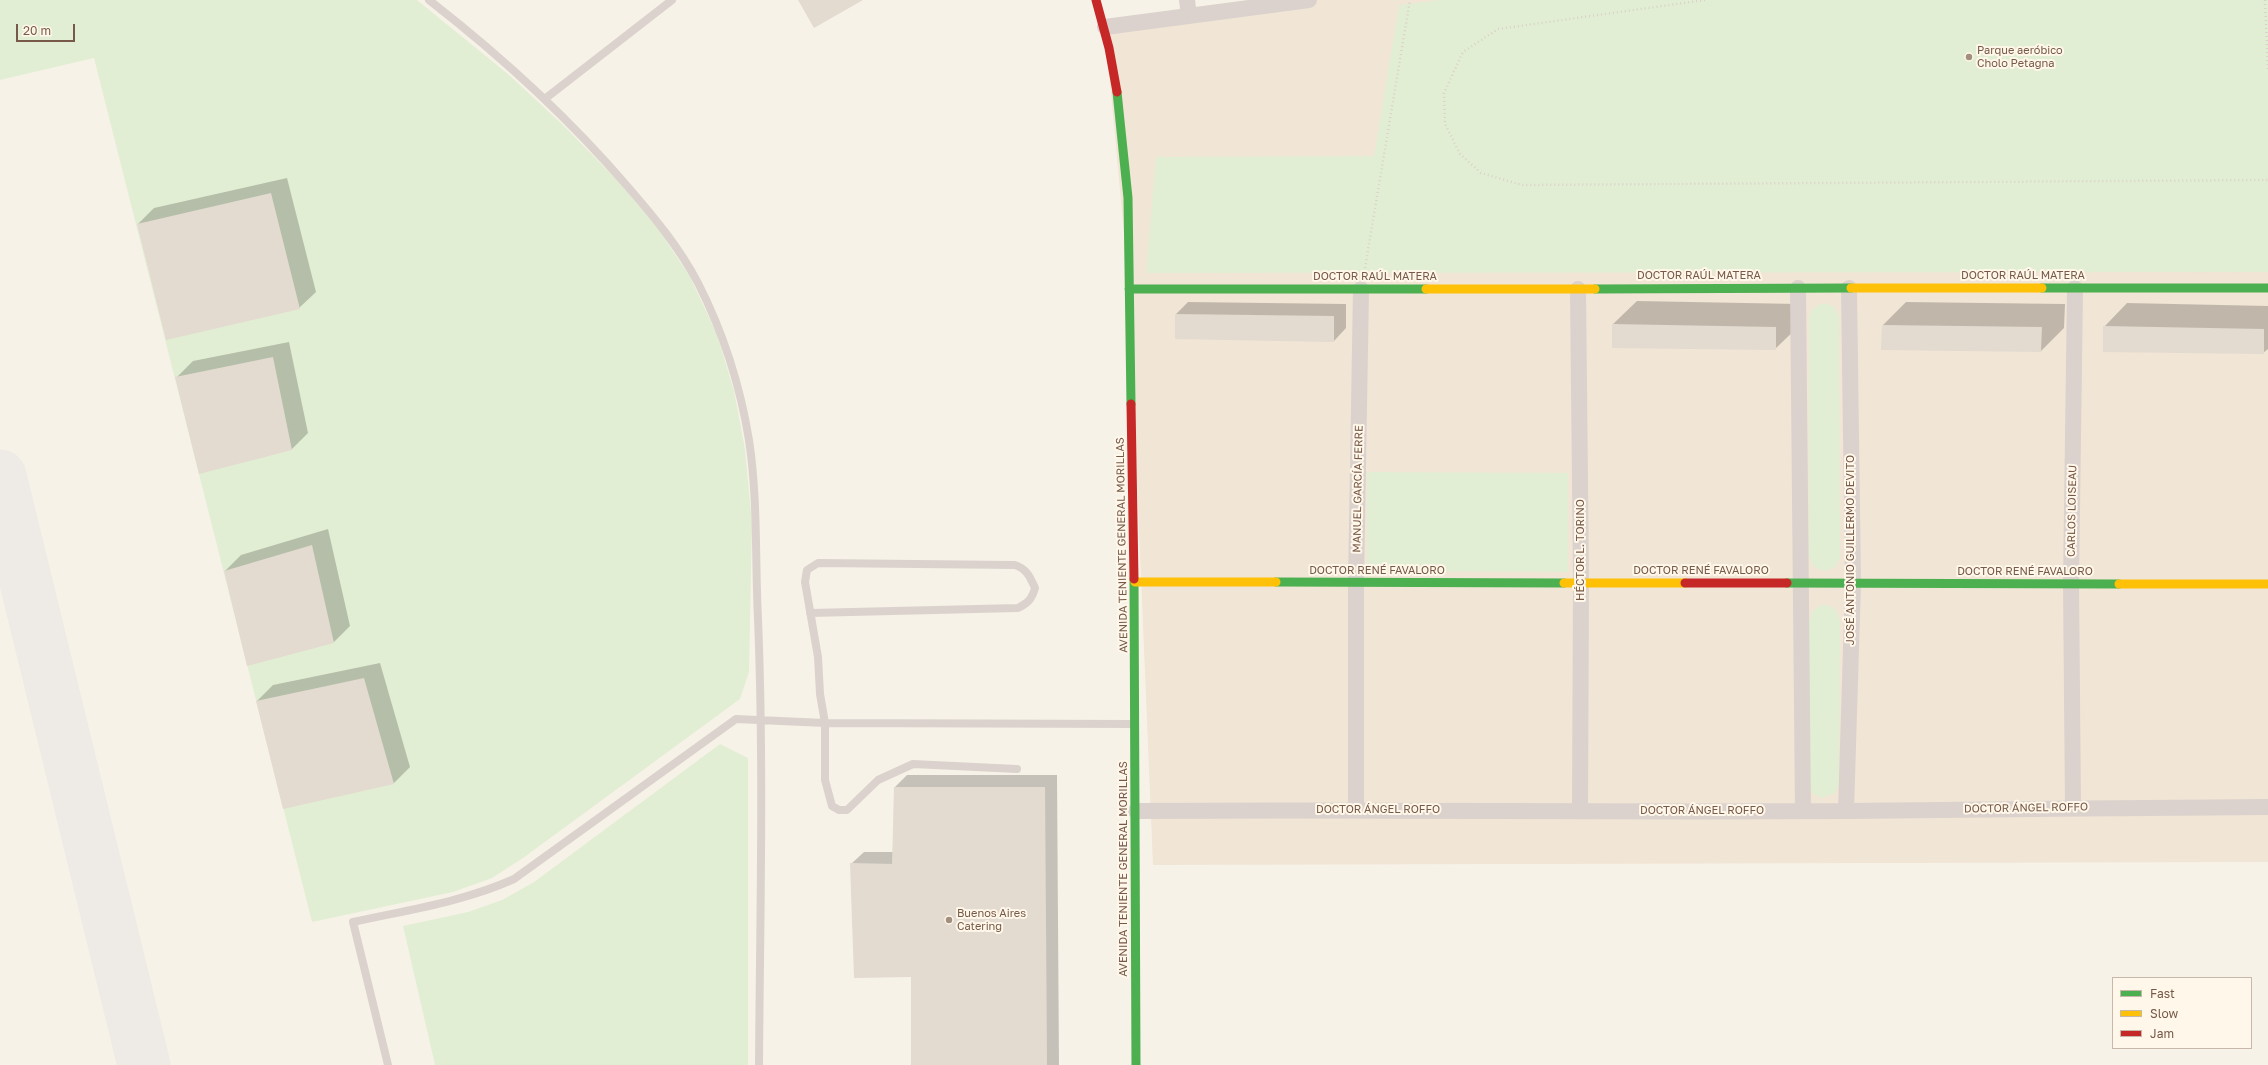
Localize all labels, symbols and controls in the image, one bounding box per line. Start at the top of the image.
scale bar [18,16,77,42]
text: 20 m [23,23,51,38]
place label: Parque aeróbico Cholo Petagna [1977,44,2063,70]
marker: Parque aeróbico Cholo Petagna [1964,52,1974,62]
street label: DOCTOR RAÚL MATERA [1637,269,1761,283]
street label: DOCTOR RAÚL MATERA [1961,269,2085,283]
street label: DOCTOR RAÚL MATERA [1313,270,1437,284]
street label: MANUEL GARCÍA FERRE [1350,425,1366,553]
street label: AVENIDA TENIENTE GENERAL MORILLAS [1114,437,1130,653]
street label: JOSÉ ANTONIO GUILLERMO DEVITO [1844,455,1858,645]
street label: CARLOS LOISEAU [2065,465,2079,557]
street label: HÉCTOR L. TORINO [1574,499,1588,601]
street label: DOCTOR RENÉ FAVALORO [1309,564,1445,578]
street label: DOCTOR RENÉ FAVALORO [1633,564,1769,578]
street label: DOCTOR RENÉ FAVALORO [1957,565,2093,579]
street label: AVENIDA TENIENTE GENERAL MORILLAS [1117,761,1131,977]
street label: DOCTOR ÁNGEL ROFFO [1964,800,2088,816]
street label: DOCTOR ÁNGEL ROFFO [1316,803,1440,817]
street label: DOCTOR ÁNGEL ROFFO [1640,804,1764,818]
place label: Buenos Aires Catering [957,907,1026,933]
marker: Buenos Aires Catering [944,915,954,925]
legend [2112,977,2252,1049]
text: Fast [2150,986,2175,1001]
text: Slow [2150,1006,2178,1021]
text: Jam [2150,1026,2174,1041]

